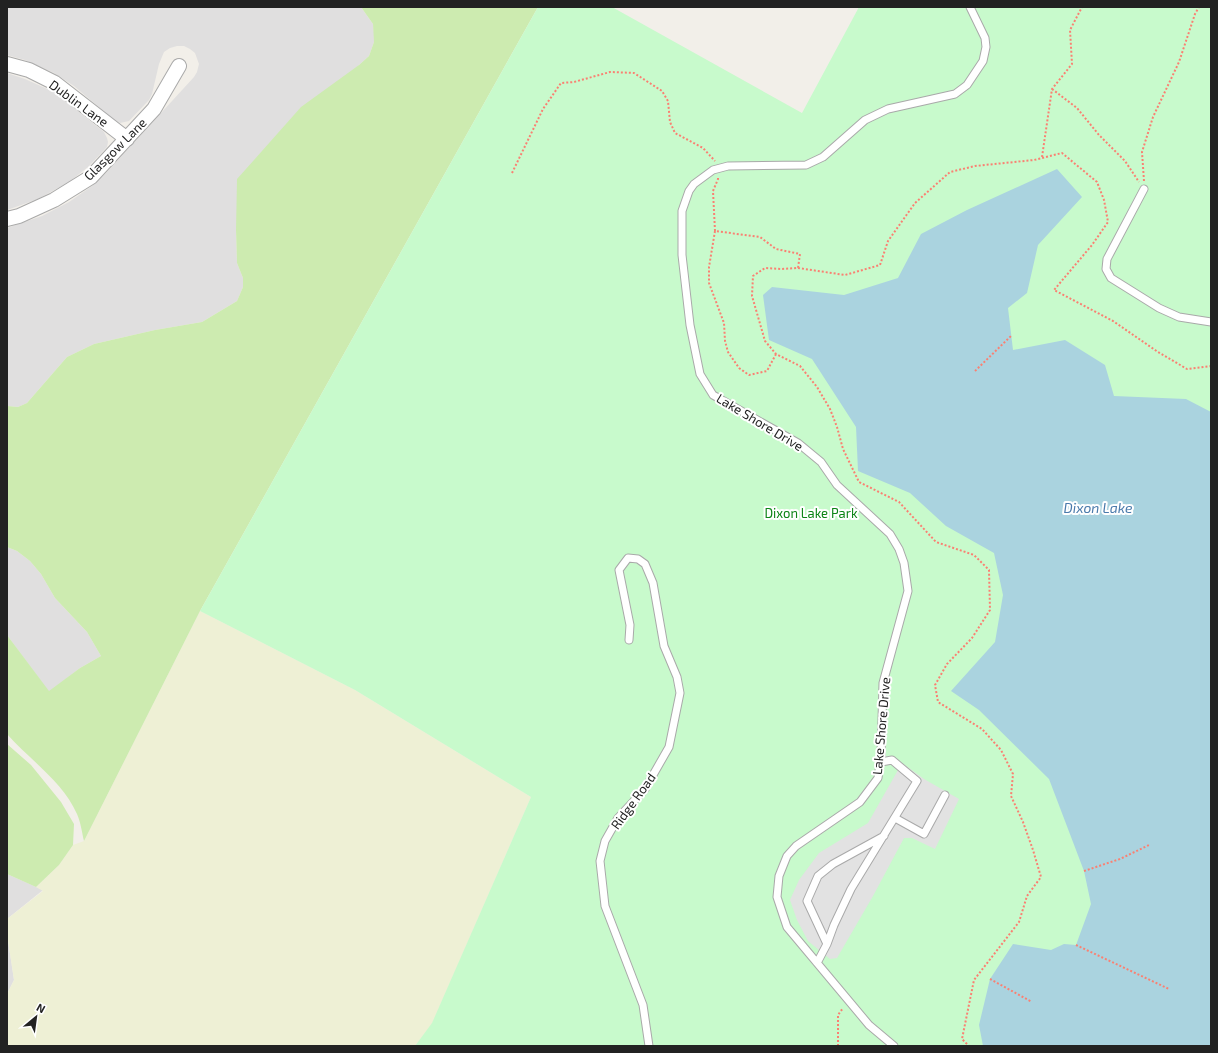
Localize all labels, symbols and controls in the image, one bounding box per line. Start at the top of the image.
street label: Dublin Lane [46,76,112,130]
street label: Glasgow Lane [80,114,150,184]
street label: Lake Shore Drive [714,390,806,454]
water label: Dixon Lake [1064,499,1133,516]
park label: Dixon Lake Park [764,505,858,521]
street label: Lake Shore Drive [869,676,893,776]
street label: Ridge Road [607,770,659,832]
north arrow [16,997,56,1037]
text: N [34,1000,48,1015]

